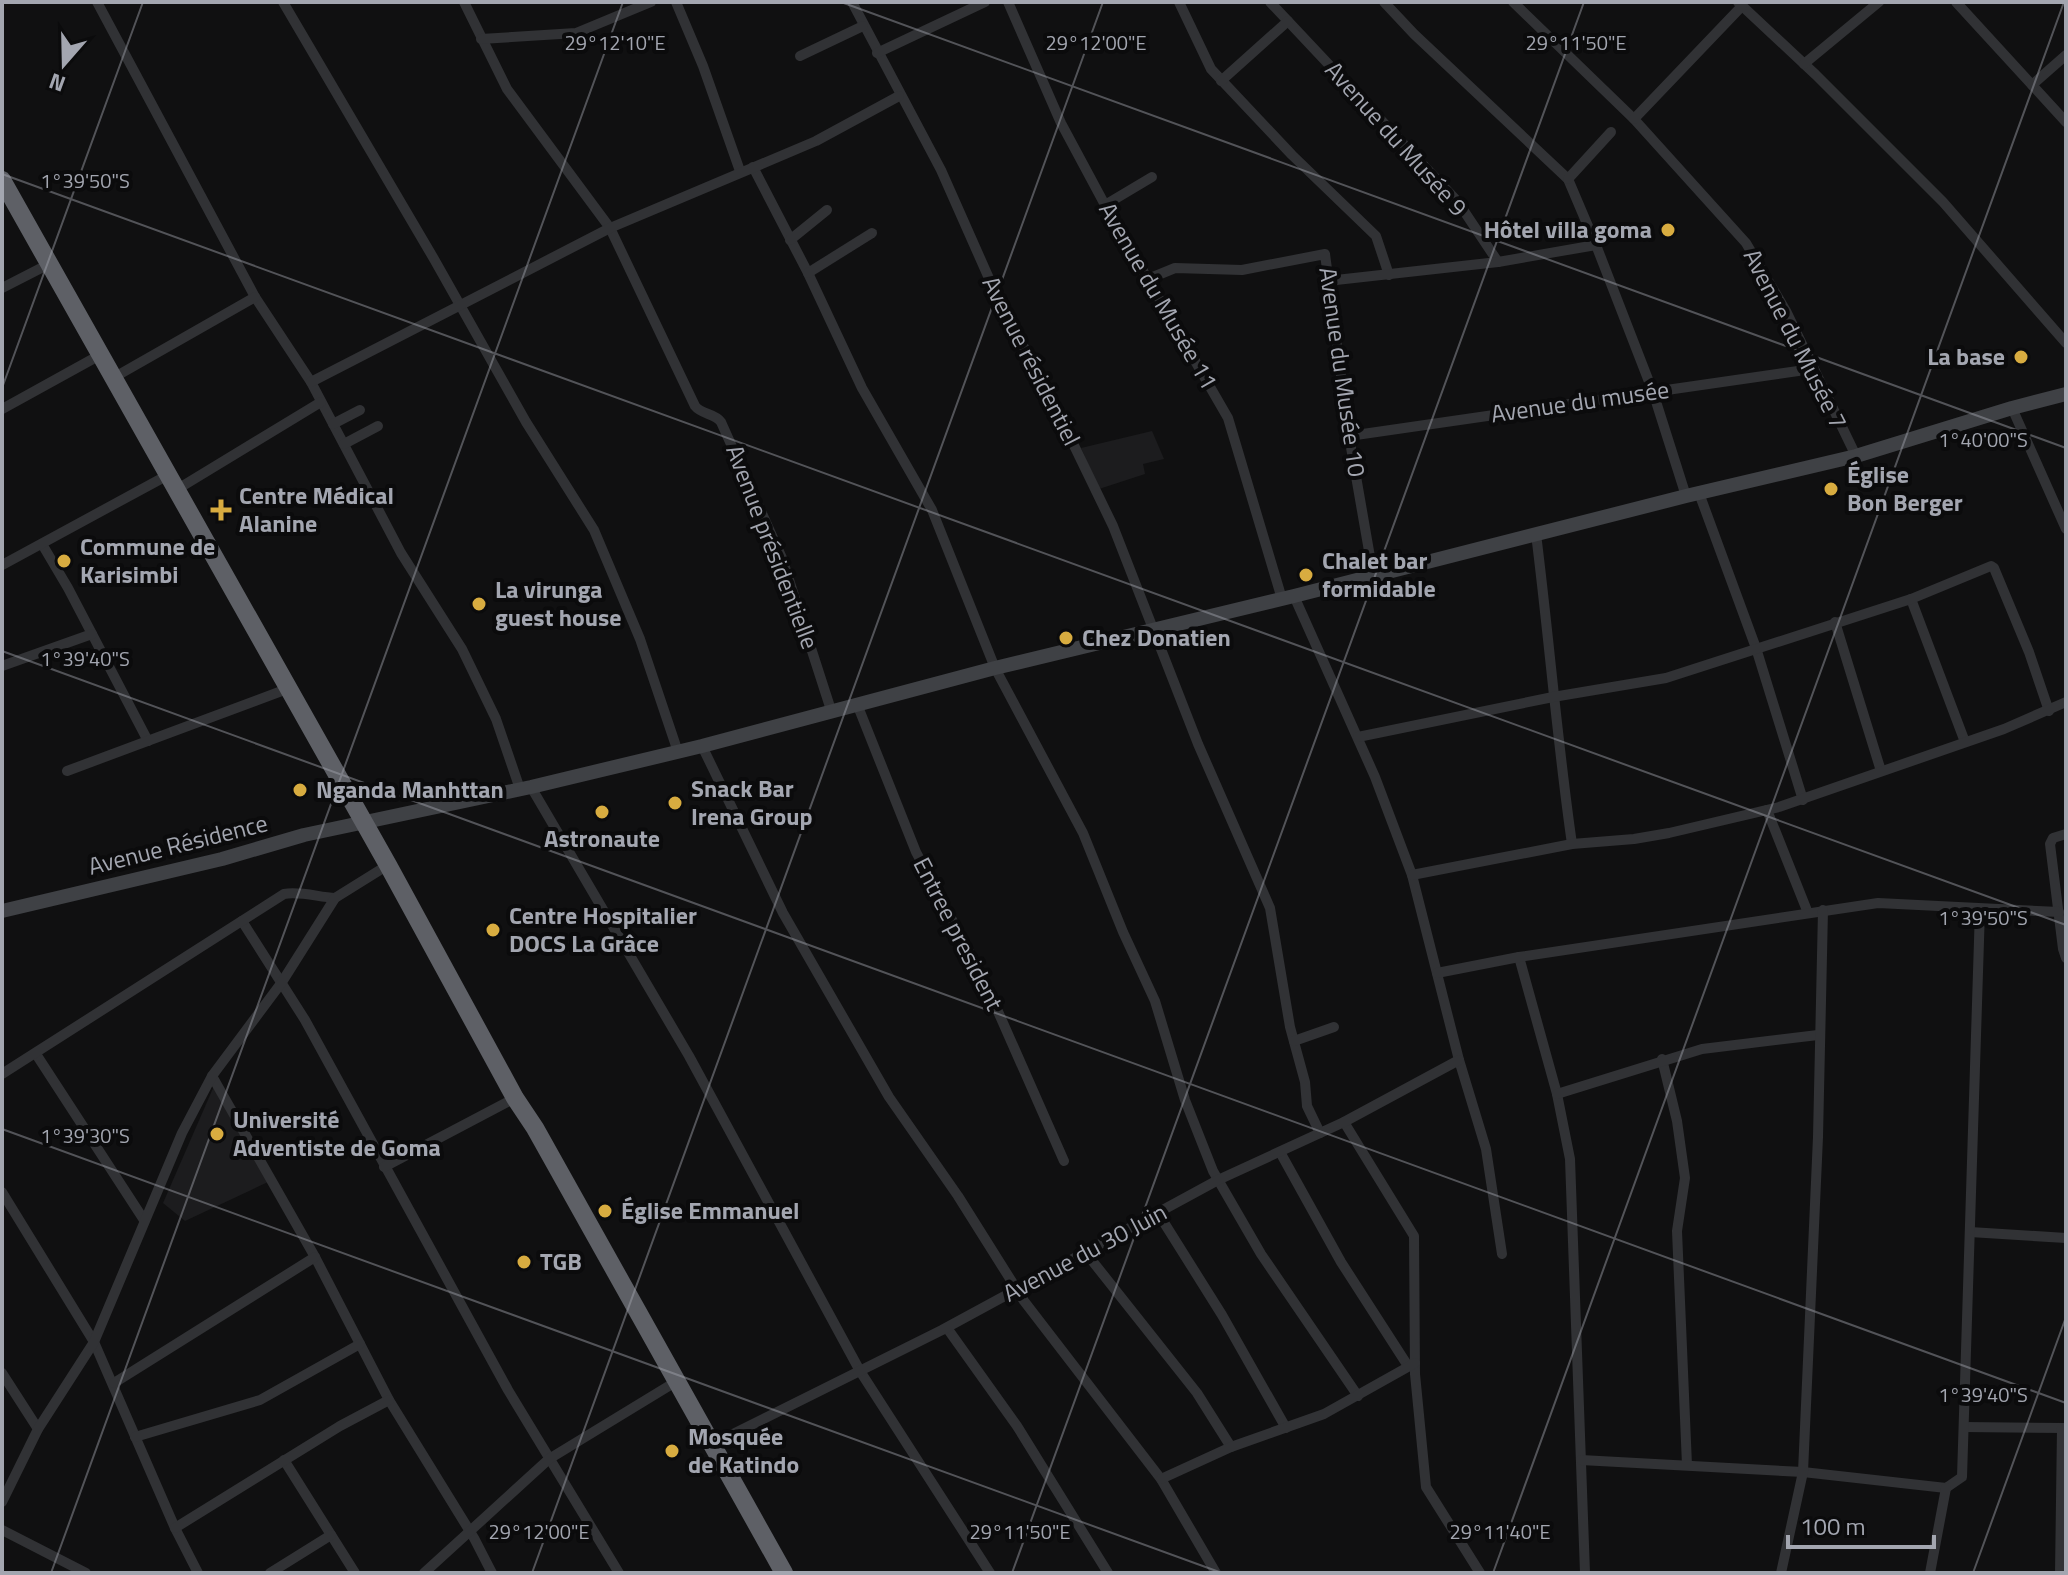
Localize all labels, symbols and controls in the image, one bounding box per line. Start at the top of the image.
north arrow [24,24,104,104]
text: 29°12'10"E [564,27,666,58]
text: 29°12'00"E [1045,27,1147,58]
text: 29°11'50"E [1525,27,1627,58]
street label: Avenue du Musée 9 [1317,53,1476,224]
text: N [44,64,70,101]
text: 1°39'50"S [40,165,130,196]
street label: Avenue du Musée 11 [1090,195,1227,396]
place label: Hôtel villa goma [1484,211,1652,247]
marker: Hôtel villa goma [1659,221,1677,239]
street label: Avenue du Musée 7 [1735,242,1857,435]
street label: Avenue du Musée 10 [1310,265,1376,479]
street label: Avenue résidentiel [974,270,1090,452]
place label: La base [1927,338,2005,374]
marker: La base [2012,348,2030,366]
street label: Avenue du musée [1489,371,1671,431]
text: 1°40'00"S [1938,424,2028,455]
street label: Avenue présidentielle [717,439,828,654]
place label: Église Bon Berger [1847,456,1963,520]
place label: Centre Médical Alanine [239,477,394,541]
marker: Église Bon Berger [1822,480,1840,498]
marker: Centre Médical Alanine [210,499,232,521]
place label: Commune de Karisimbi [80,528,215,592]
place label: Chalet bar formidable [1322,542,1436,606]
marker: Commune de Karisimbi [55,552,73,570]
marker: Chalet bar formidable [1297,566,1315,584]
place label: La virunga guest house [495,571,622,635]
marker: La virunga guest house [470,595,488,613]
place label: Chez Donatien [1082,619,1231,655]
marker: Chez Donatien [1057,629,1075,647]
text: 1°39'40"S [40,643,130,674]
place label: Snack Bar Irena Group [691,770,813,834]
place label: Nganda Manhttan [316,771,504,807]
marker: Nganda Manhttan [291,781,309,799]
marker: Snack Bar Irena Group [666,794,684,812]
marker: Astronaute [593,803,611,821]
street label: Avenue Résidence [84,804,271,884]
place label: Astronaute [544,820,660,856]
street label: Entree president [905,851,1013,1017]
place label: Centre Hospitalier DOCS La Grâce [509,897,697,961]
text: 1°39'50"S [1938,902,2028,933]
marker: Centre Hospitalier DOCS La Grâce [484,921,502,939]
place label: Université Adventiste de Goma [233,1101,441,1165]
text: 1°39'30"S [40,1120,130,1151]
marker: Université Adventiste de Goma [208,1125,226,1143]
place label: Église Emmanuel [621,1192,799,1228]
street label: Avenue du 30 Juin [996,1194,1173,1311]
marker: Église Emmanuel [596,1202,614,1220]
place label: TGB [540,1243,582,1279]
marker: TGB [515,1253,533,1271]
text: 1°39'40"S [1938,1379,2028,1410]
place label: Mosquée de Katindo [688,1418,799,1482]
marker: Mosquée de Katindo [663,1442,681,1460]
scale bar [1788,1499,1934,1549]
text: 100 m [1800,1508,1866,1544]
text: 29°12'00"E [488,1516,590,1547]
text: 29°11'50"E [969,1516,1071,1547]
text: 29°11'40"E [1449,1516,1551,1547]

